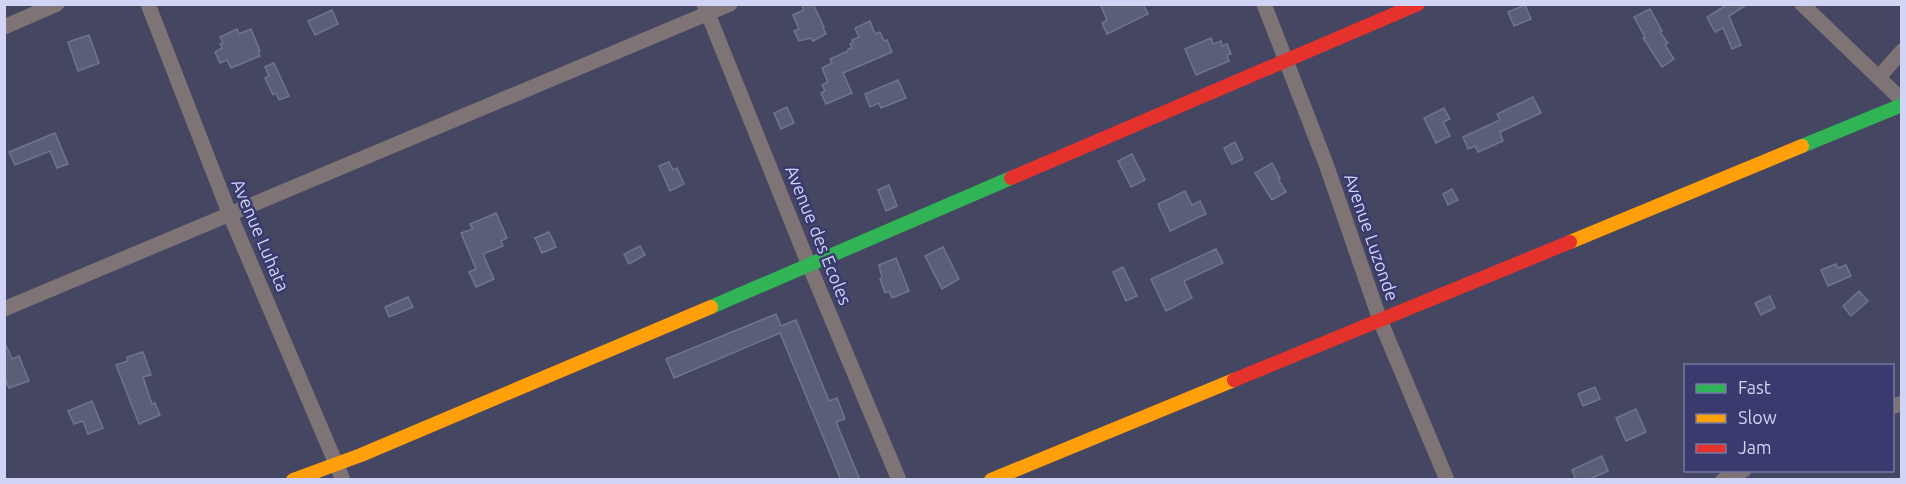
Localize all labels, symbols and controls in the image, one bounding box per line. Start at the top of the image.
street label: Avenue des Ecoles [782,162,856,308]
street label: Avenue Luzonde [1341,171,1403,303]
street label: Avenue Luhata [228,176,294,294]
legend [1684,364,1894,472]
text: Fast [1738,377,1771,397]
text: Slow [1738,407,1777,427]
text: Jam [1738,437,1772,457]

